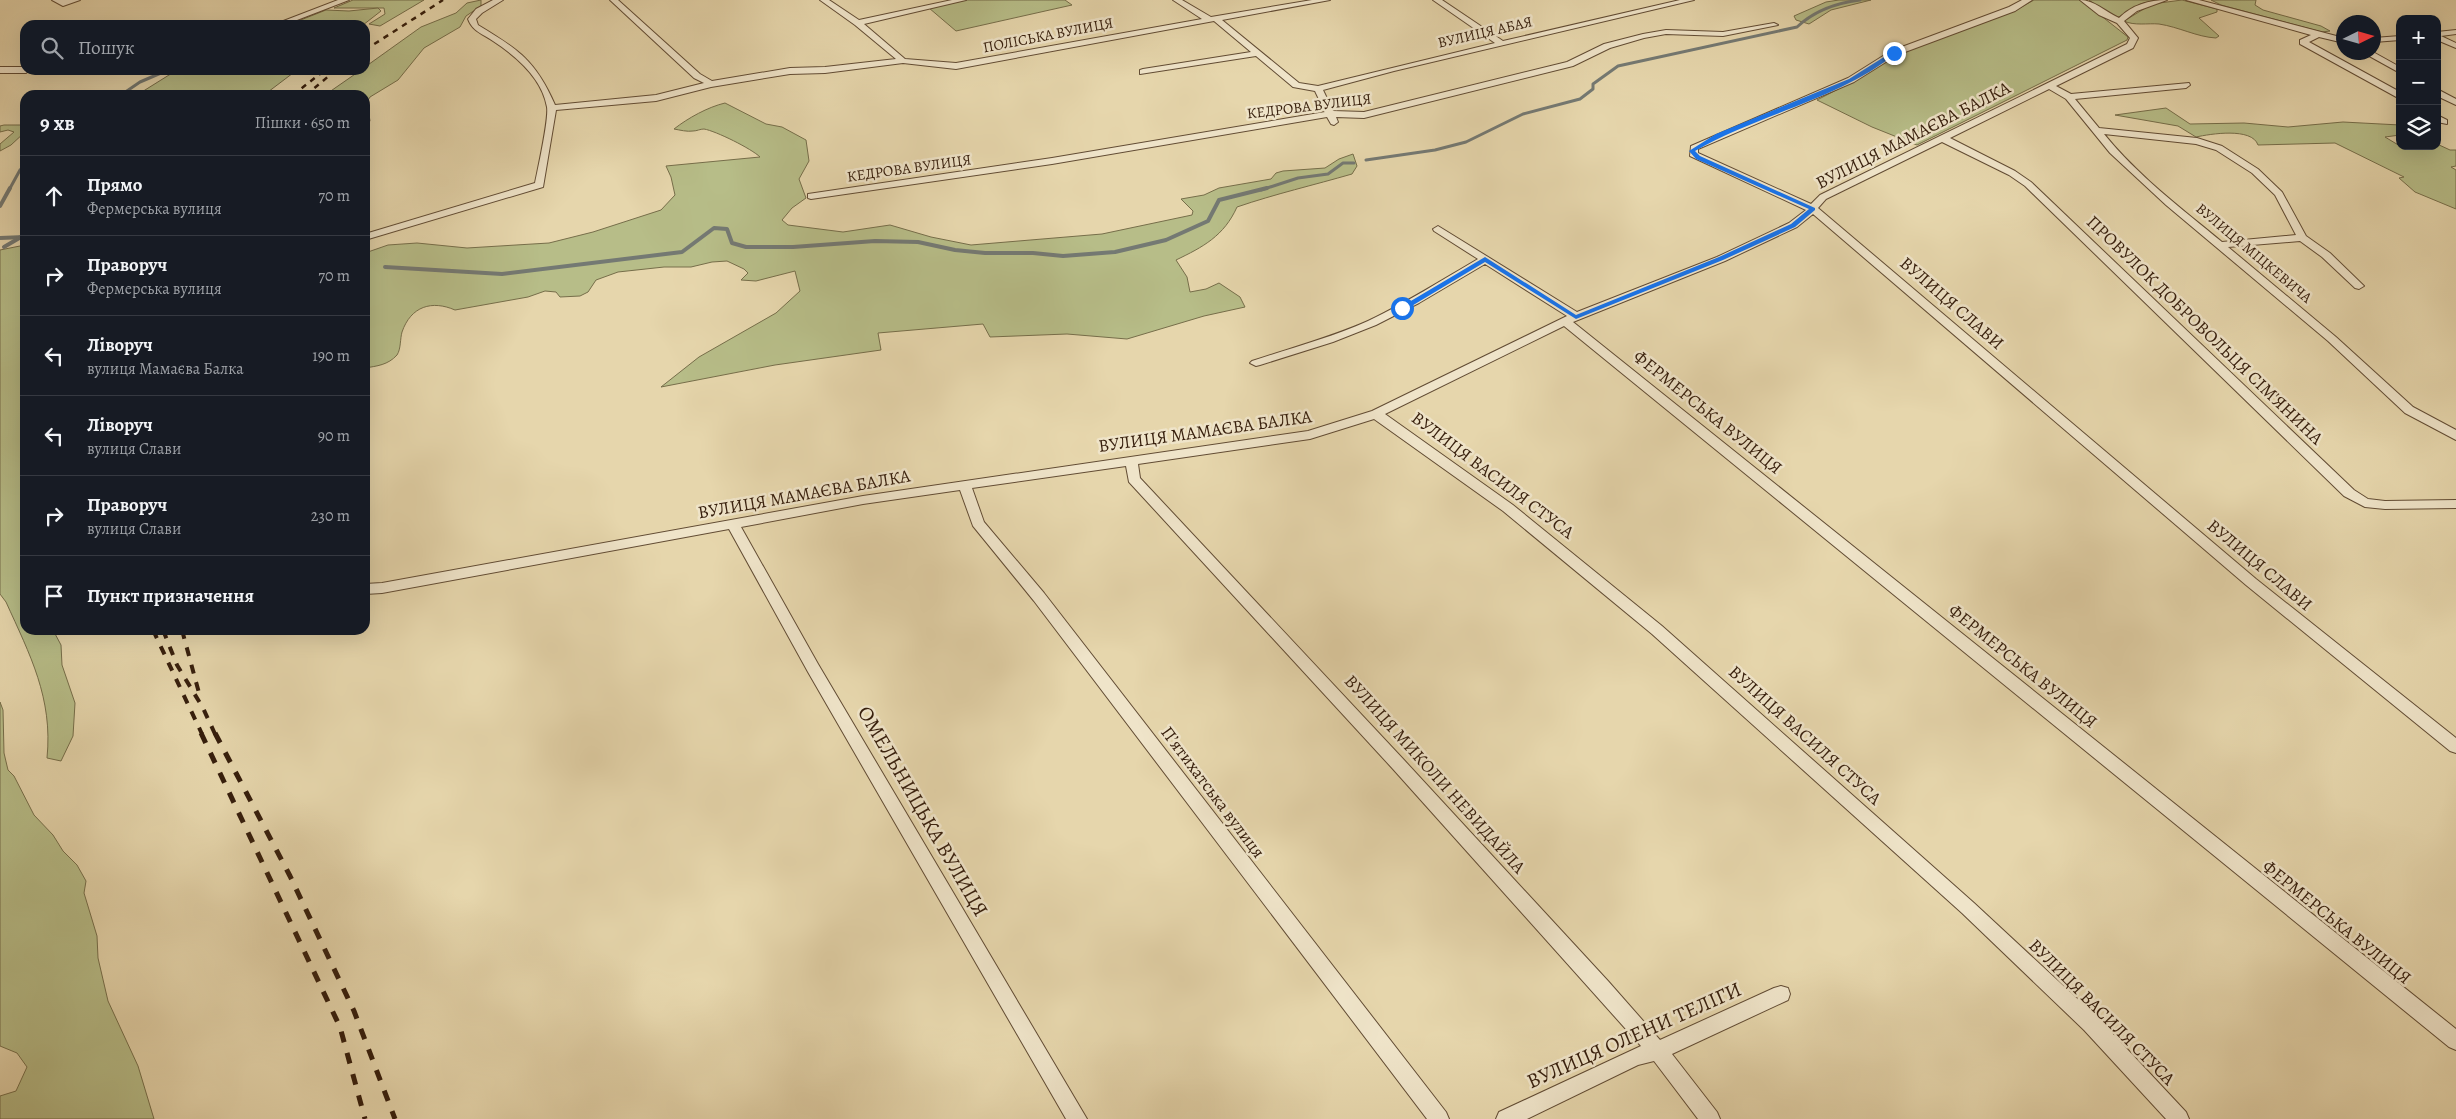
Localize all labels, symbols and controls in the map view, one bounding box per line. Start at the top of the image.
street label: ВУЛИЦЯ АБАЯ [1436,11,1534,53]
street label: ПОЛІСЬКА ВУЛИЦЯ [981,13,1115,57]
north arrow [2336,15,2381,60]
map controls [2396,15,2441,150]
button: + [2396,15,2441,60]
search box [20,20,370,75]
icon: search [38,34,66,62]
text: Пошук [78,35,135,61]
route end [1883,42,1906,65]
button: − [2396,60,2441,105]
street label: ВУЛИЦЯ МАМАЄВА БАЛКА [1812,75,2015,195]
street label: КЕДРОВА ВУЛИЦЯ [1246,88,1372,124]
button: layers [2396,105,2441,150]
text: 9 хв [40,109,75,137]
text: Пішки · 650 m [255,112,350,134]
street label: КЕДРОВА ВУЛИЦЯ [846,149,972,187]
text: Прямо [87,172,142,198]
icon: ahead [40,182,68,210]
text: 70 m [318,185,350,207]
text: Фермерська вулиця [87,198,222,220]
street label: ВУЛИЦЯ МІЦКЕВИЧА [2192,198,2317,308]
street label: ПРОВУЛОК ДОБРОВОЛЬЦЯ СІМ'ЯНИНА [2081,210,2329,450]
street label: ВУЛИЦЯ СЛАВИ [1895,251,2009,355]
text: Праворуч [87,252,167,278]
icon: right [40,262,68,290]
text: 70 m [318,265,350,287]
text: Фермерська вулиця [87,278,222,300]
route start [1391,297,1414,320]
text: Ліворуч [87,332,153,358]
icon: left [40,342,68,370]
street label: ФЕРМЕРСЬКА ВУЛИЦЯ [1629,344,1787,480]
text: 190 m [312,345,350,367]
text: вулиця Мамаєва Балка [87,358,244,380]
street label: ВУЛИЦЯ МАМАЄВА БАЛКА [1097,404,1314,458]
street label: ВУЛИЦЯ ВАСИЛЯ СТУСА [1407,406,1580,544]
text: Ліворуч [87,412,153,438]
icon: left [40,422,68,450]
text: 90 m [318,425,350,447]
text: вулиця Слави [87,438,181,460]
street label: ВУЛИЦЯ МАМАЄВА БАЛКА [696,463,913,525]
text: Праворуч [87,492,167,518]
icon: right [40,502,68,530]
text: 230 m [311,505,350,527]
street label: ВУЛИЦЯ СЛАВИ [2202,514,2318,616]
text: вулиця Слави [87,518,181,540]
icon: arrive [40,582,68,610]
text: Пункт призначення [87,583,254,609]
street label: ФЕРМЕРСЬКА ВУЛИЦЯ [1944,598,2102,734]
street label: ВУЛИЦЯ ВАСИЛЯ СТУСА [1723,660,1887,811]
street label: ВУЛИЦЯ МИКОЛИ НЕВИДАЙЛА [1339,669,1531,879]
street label: ОМЕЛЬНИЦЬКА ВУЛИЦЯ [851,701,995,921]
street label: Пʼятихатська вулиця [1155,721,1271,863]
street label: ФЕРМЕРСЬКА ВУЛИЦЯ [2258,854,2416,990]
street label: ВУЛИЦЯ ВАСИЛЯ СТУСА [2023,933,2181,1091]
street label: ВУЛИЦЯ ОЛЕНИ ТЕЛІГИ [1522,975,1746,1095]

